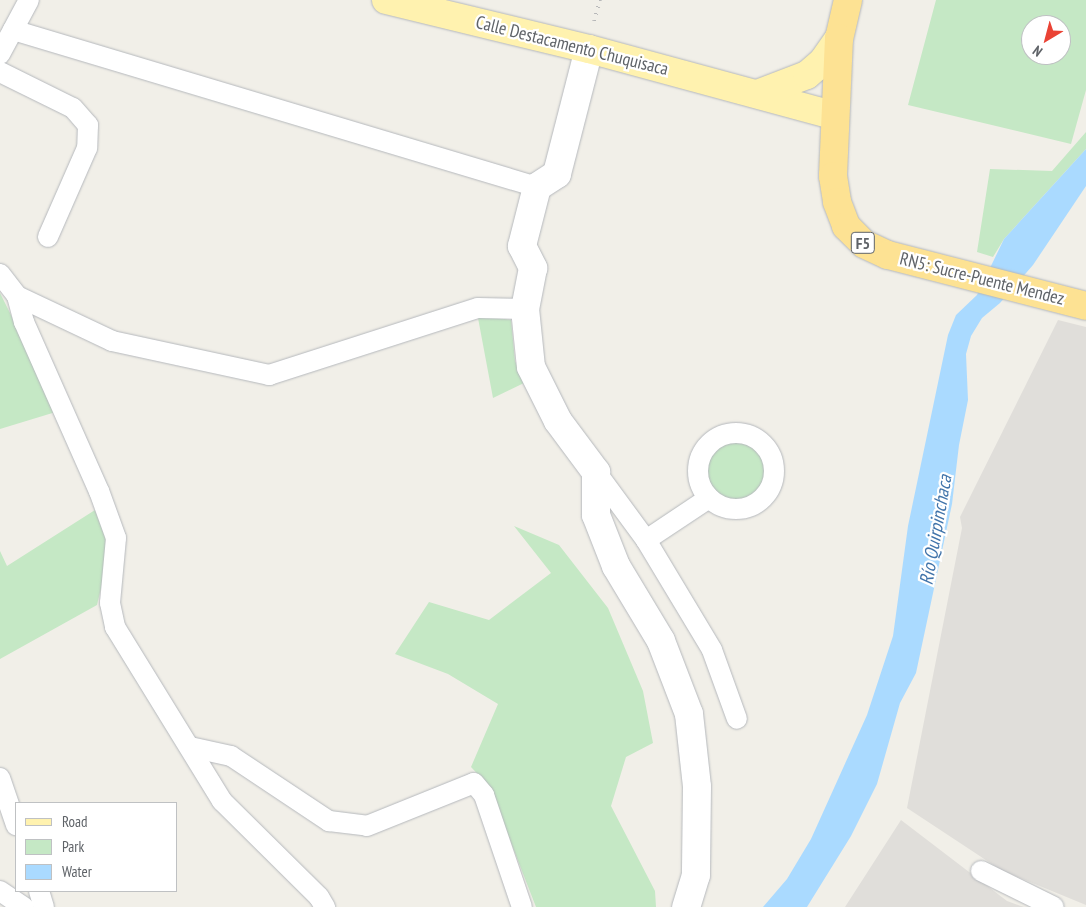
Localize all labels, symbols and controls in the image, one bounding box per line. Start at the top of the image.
street label: Calle Destacamento Chuquisaca [474,12,670,80]
north arrow [1021,15,1071,65]
text: N [1029,42,1046,61]
road number: F5 [850,230,876,256]
street label: RN5: Sucre-Puente Mendez [898,248,1066,310]
water label: Río Quirpinchaca [915,473,957,587]
legend [15,802,178,892]
text: Road [62,812,88,831]
text: Park [62,837,84,856]
text: Water [62,862,92,881]

